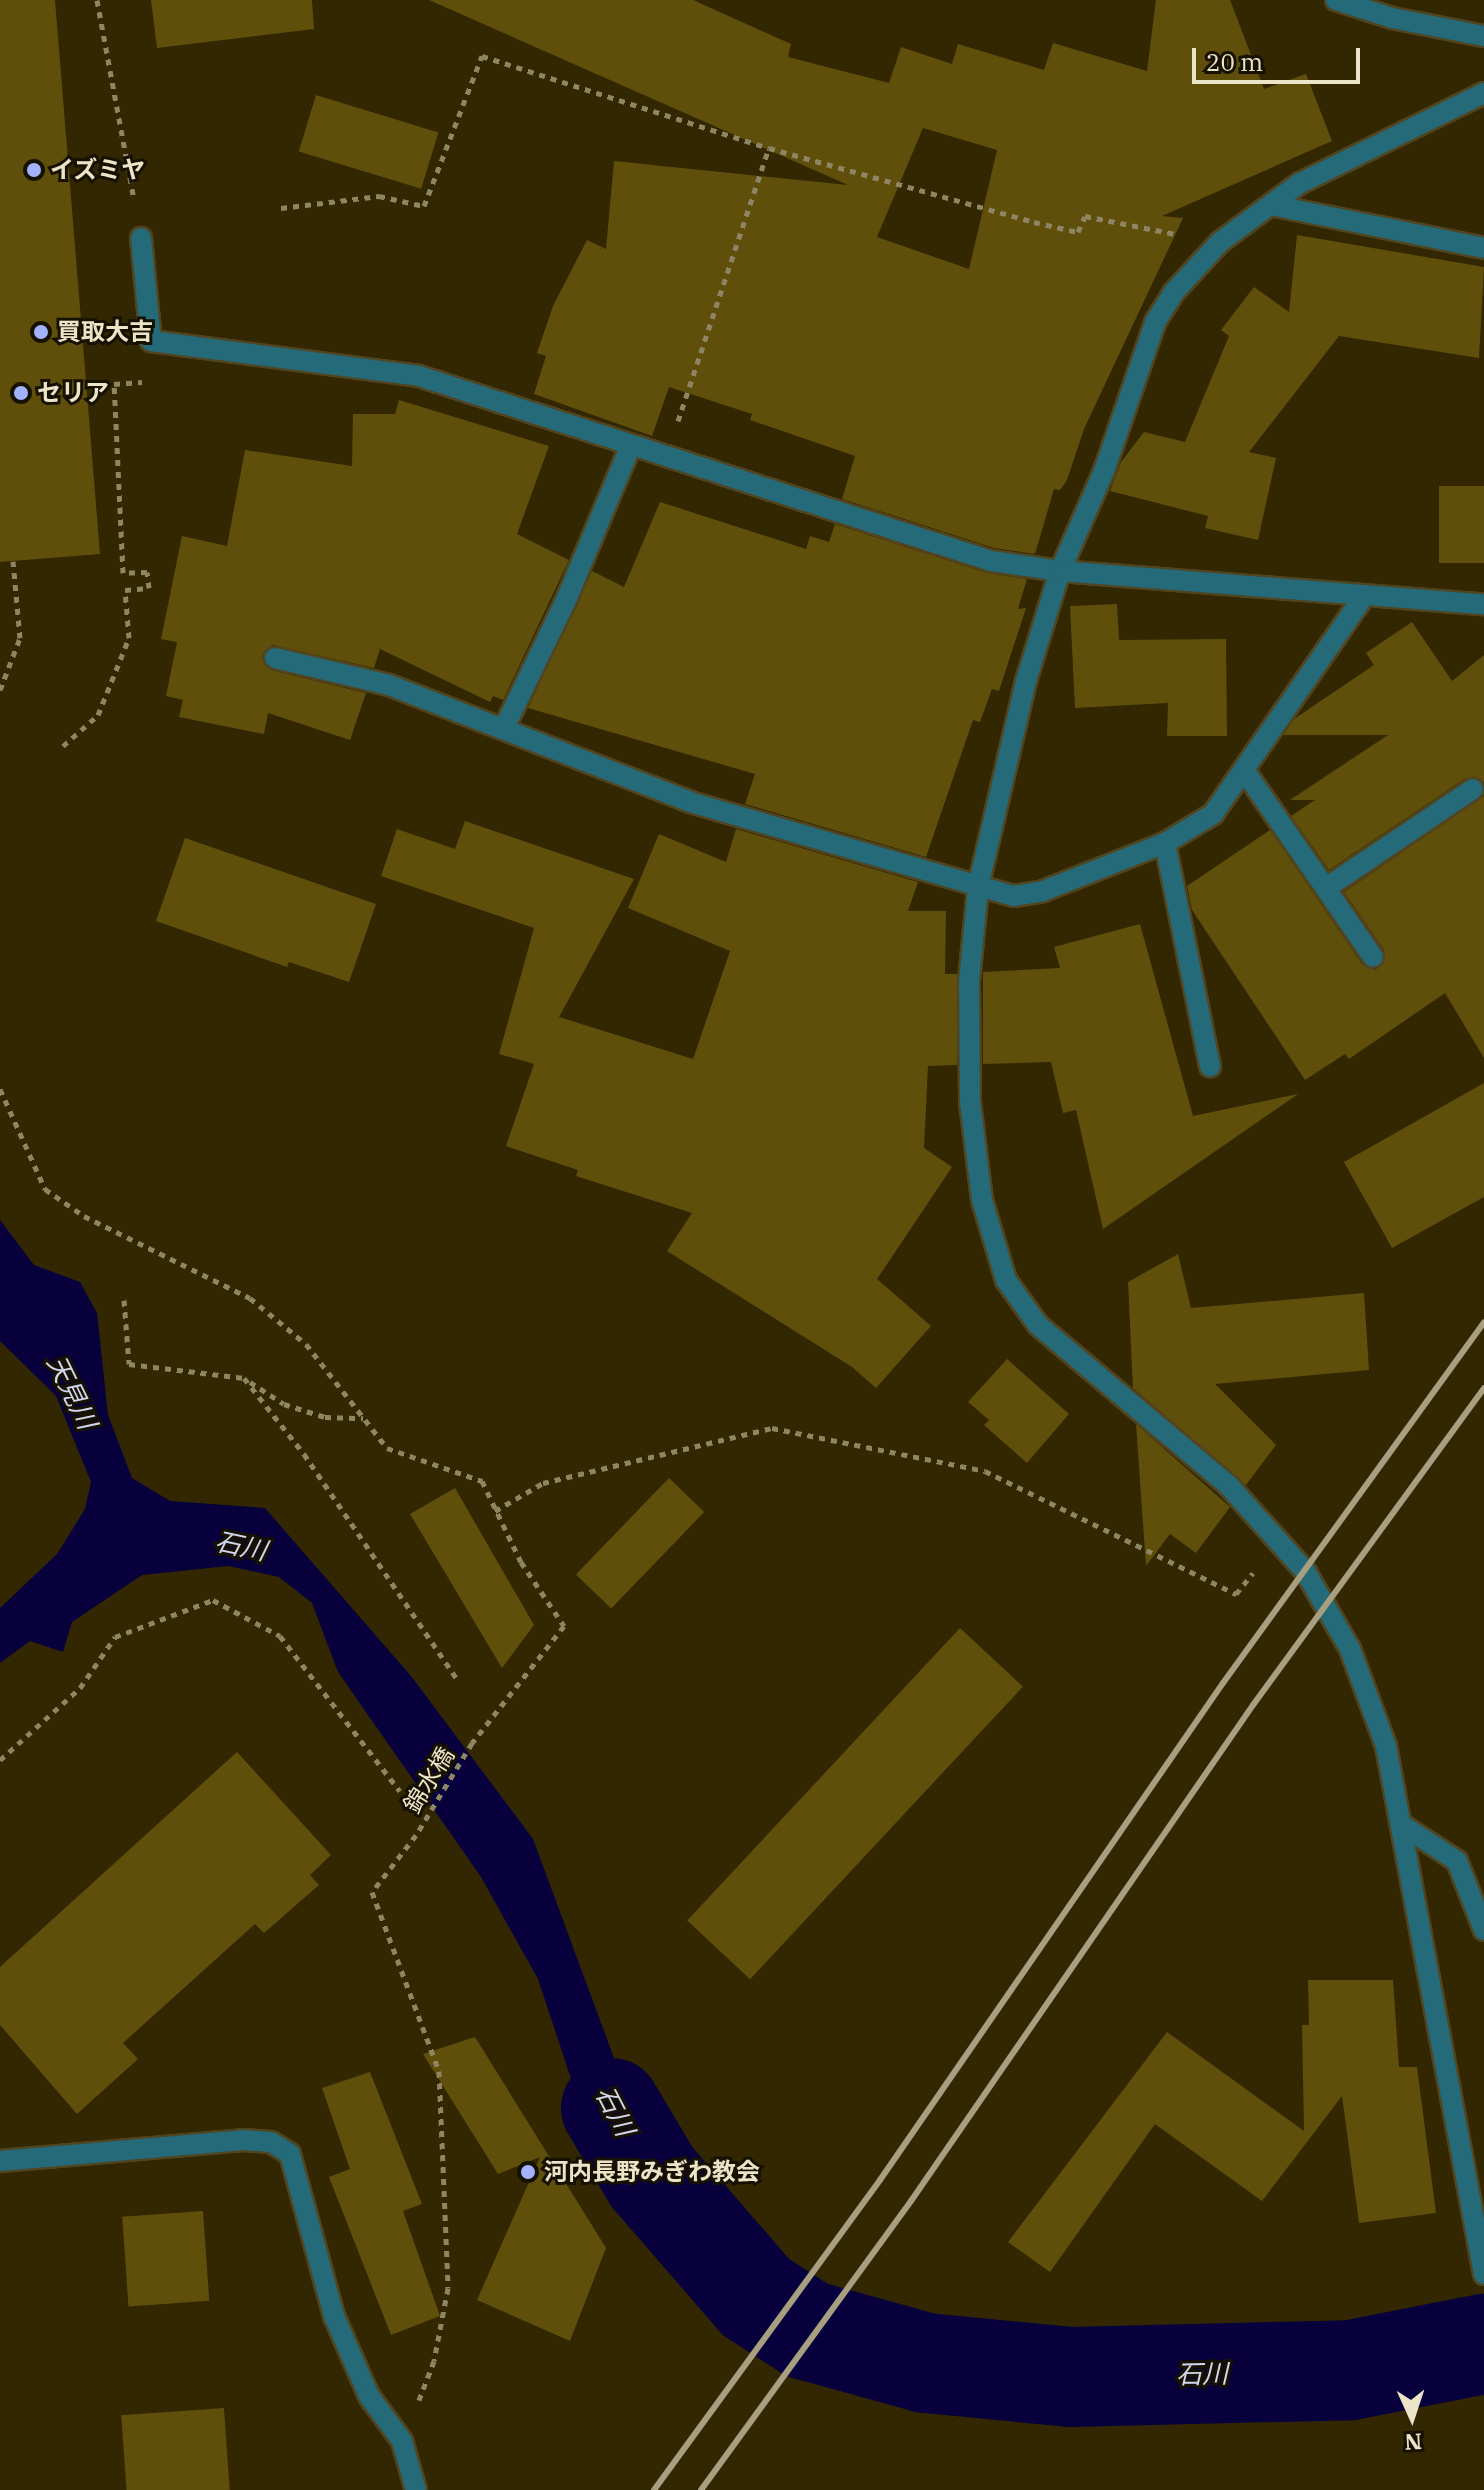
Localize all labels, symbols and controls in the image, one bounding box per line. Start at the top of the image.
scale bar [1196,32,1364,82]
text: 20 m [1206,46,1263,78]
place label: イズミヤ [50,156,146,184]
marker: イズミヤ [25,161,43,179]
place label: 買取大吉 [57,318,153,346]
marker: 買取大吉 [32,323,50,341]
place label: セリア [37,379,109,407]
marker: セリア [12,384,30,402]
water label: 天見川 [41,1350,103,1434]
water label: 石川 [212,1525,270,1567]
street label: 錦水橋 [398,1742,460,1818]
water label: 石川 [589,2081,641,2141]
place label: 河内長野みぎわ教会 [544,2158,760,2186]
marker: 河内長野みぎわ教会 [519,2163,537,2181]
water label: 石川 [1176,2358,1228,2390]
north arrow [1372,2378,1452,2458]
text: N [1404,2428,1423,2457]

